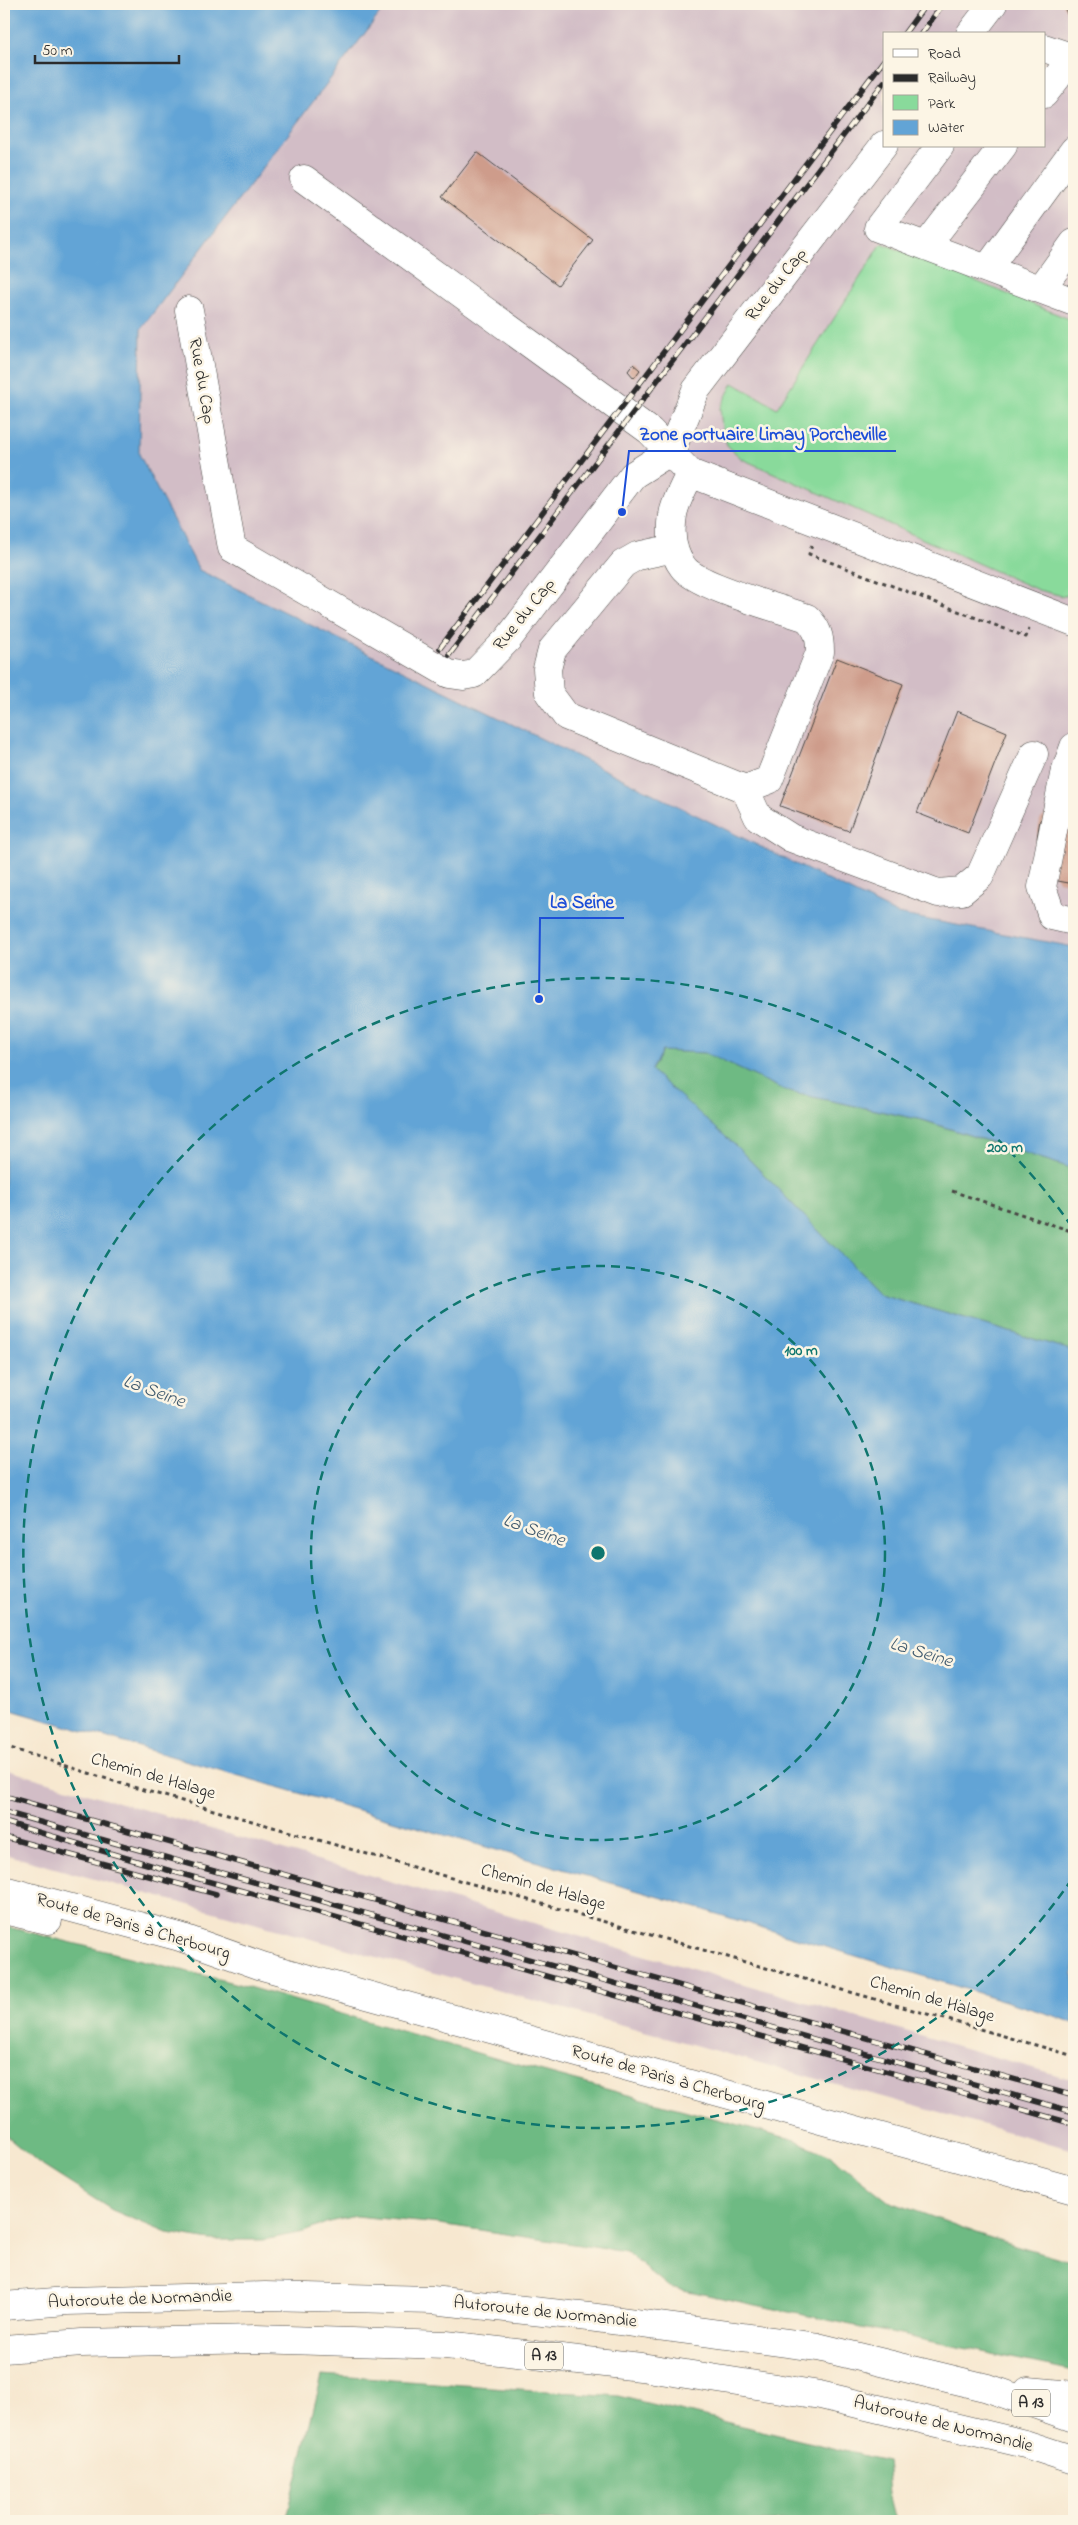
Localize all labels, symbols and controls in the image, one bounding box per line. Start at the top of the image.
scale bar [35,32,179,64]
legend [883,32,1046,148]
text: 50 m [42,40,73,62]
text: Road [928,43,961,65]
text: Railway [928,67,976,90]
text: Park [928,93,956,115]
text: Water [928,117,964,139]
street label: Rue du Cap [740,243,814,327]
street label: Rue du Cap [181,336,221,426]
callout: Zone portuaire Limay Porcheville [629,417,896,451]
text: Zone portuaire Limay Porcheville [639,422,887,451]
street label: Rue du Cap [488,573,563,657]
callout: La Seine [540,884,624,918]
text: La Seine [550,890,615,917]
text: 200 m [986,1137,1023,1159]
text: 100 m [784,1340,818,1362]
water label: La Seine [119,1368,190,1416]
water label: La Seine [499,1507,570,1555]
centre of rings [589,1544,607,1562]
water label: La Seine [886,1631,957,1676]
street label: Chemin de Halage [87,1747,219,1808]
street label: Chemin de Halage [477,1858,609,1919]
street label: Route de Paris à Cherbourg [33,1887,233,1968]
street label: Chemin de Halage [866,1970,998,2031]
street label: Route de Paris à Cherbourg [568,2039,768,2120]
street label: Autoroute de Normandie [47,2284,233,2316]
street label: Autoroute de Normandie [452,2290,639,2336]
road number: A 13 [525,2342,563,2370]
street label: Autoroute de Normandie [850,2390,1036,2460]
road number: A 13 [1012,2390,1050,2416]

